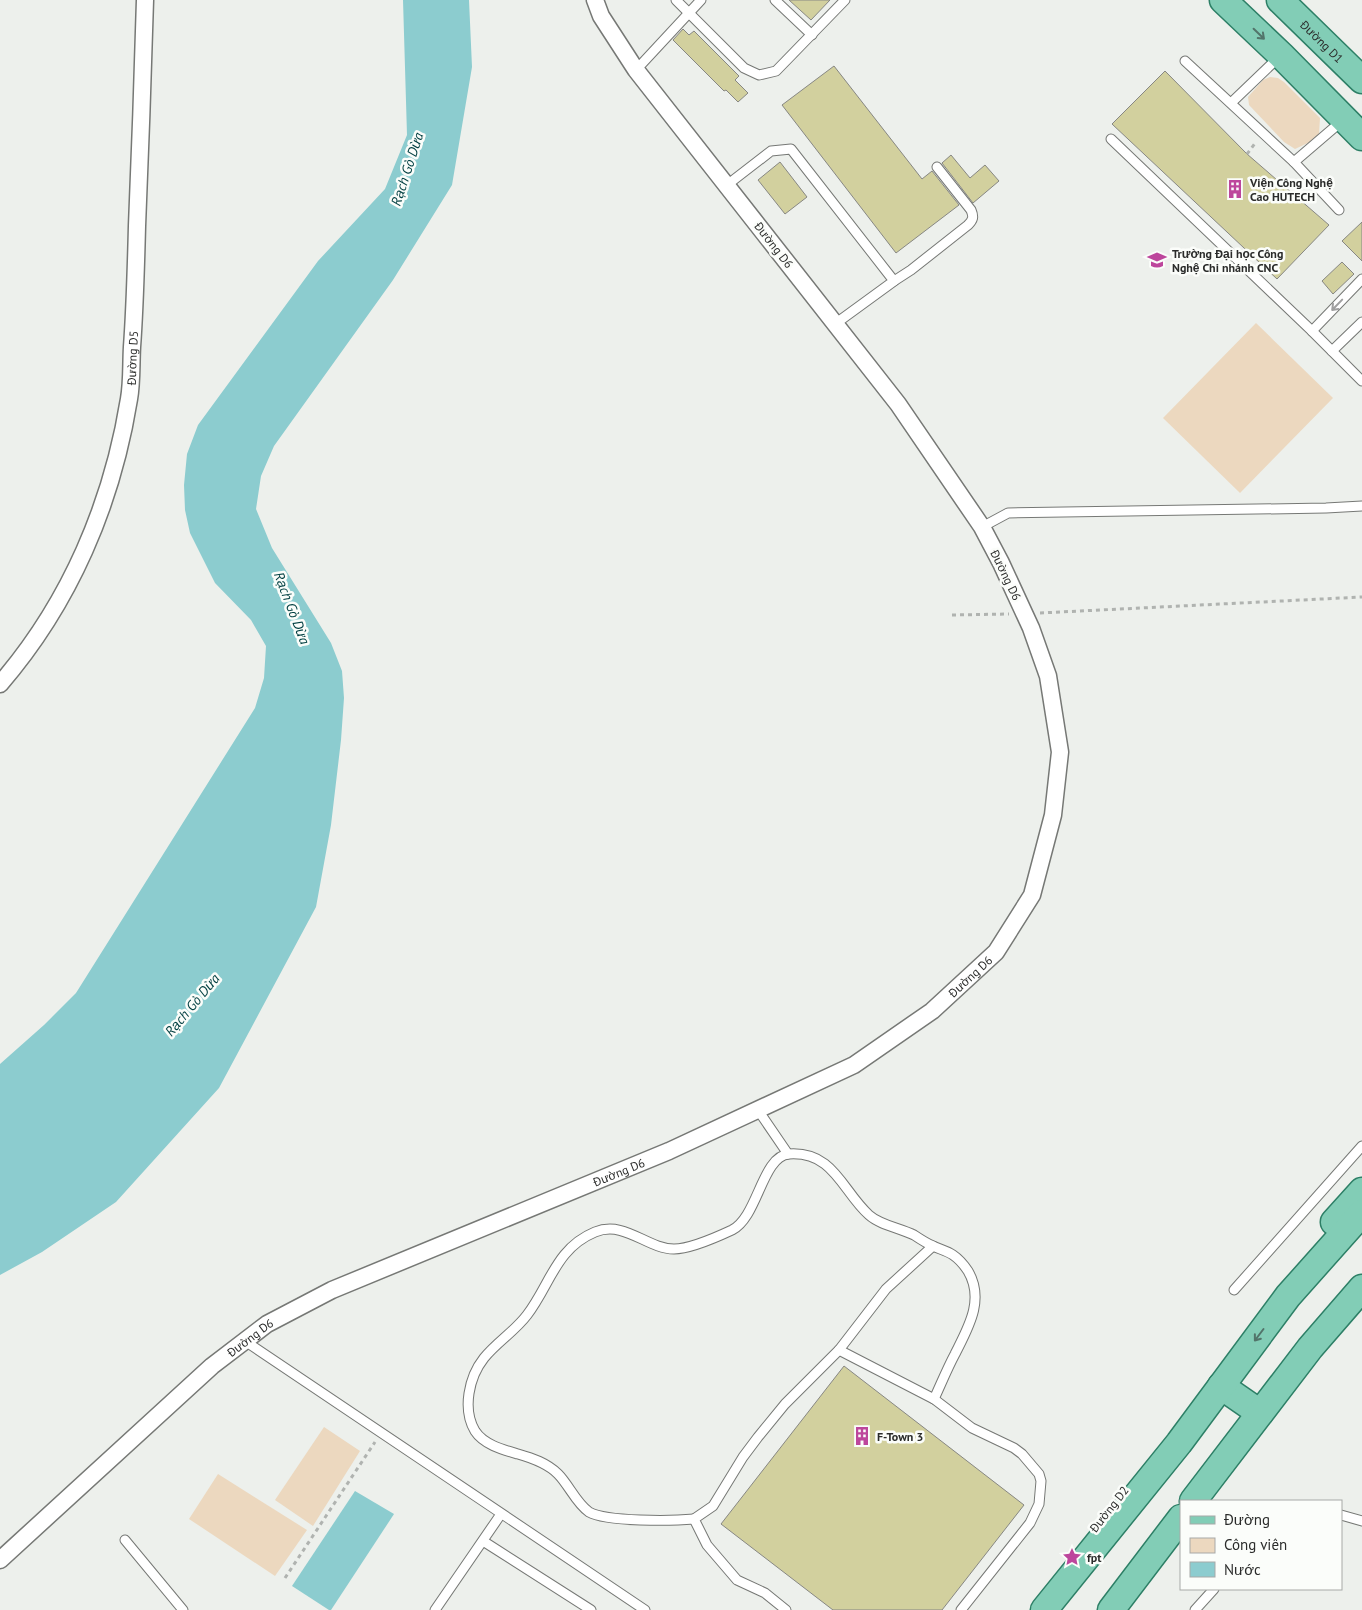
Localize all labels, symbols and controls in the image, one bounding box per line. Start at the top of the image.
street label: Đường D1 [1297,16,1347,66]
one-way arrow [1252,28,1265,40]
water label: Rạch Gò Dừa [387,130,427,208]
place label: Viện Công Nghệ Cao HUTECH [1249,175,1333,204]
building icon: Viện Công Nghệ Cao HUTECH [1224,178,1246,200]
street label: Đường D6 [751,218,797,271]
place label: Trường Đại học Công Nghệ Chi nhánh CNC [1172,246,1283,275]
school or university icon: Trường Đại học Công Nghệ Chi nhánh CNC [1146,249,1168,271]
one-way arrow [1331,298,1343,311]
street label: Đường D5 [123,330,141,387]
street label: Đường D6 [987,546,1025,603]
water label: Rạch Gò Dừa [270,569,314,647]
street label: Đường D6 [944,952,995,1001]
water label: Rạch Gò Dừa [161,970,223,1040]
street label: Đường D6 [590,1154,647,1189]
street label: Đường D6 [223,1315,276,1360]
one-way arrow [1254,1328,1264,1342]
building icon: F-Town 3 [851,1425,873,1447]
place label: F-Town 3 [877,1429,923,1444]
street label: Đường D2 [1086,1483,1132,1536]
legend [1180,1500,1342,1590]
text: Đường [1223,1510,1270,1529]
text: Công viên [1224,1535,1287,1554]
place icon: fpt [1061,1546,1083,1568]
place label: fpt [1087,1550,1102,1565]
text: Nước [1224,1560,1261,1579]

